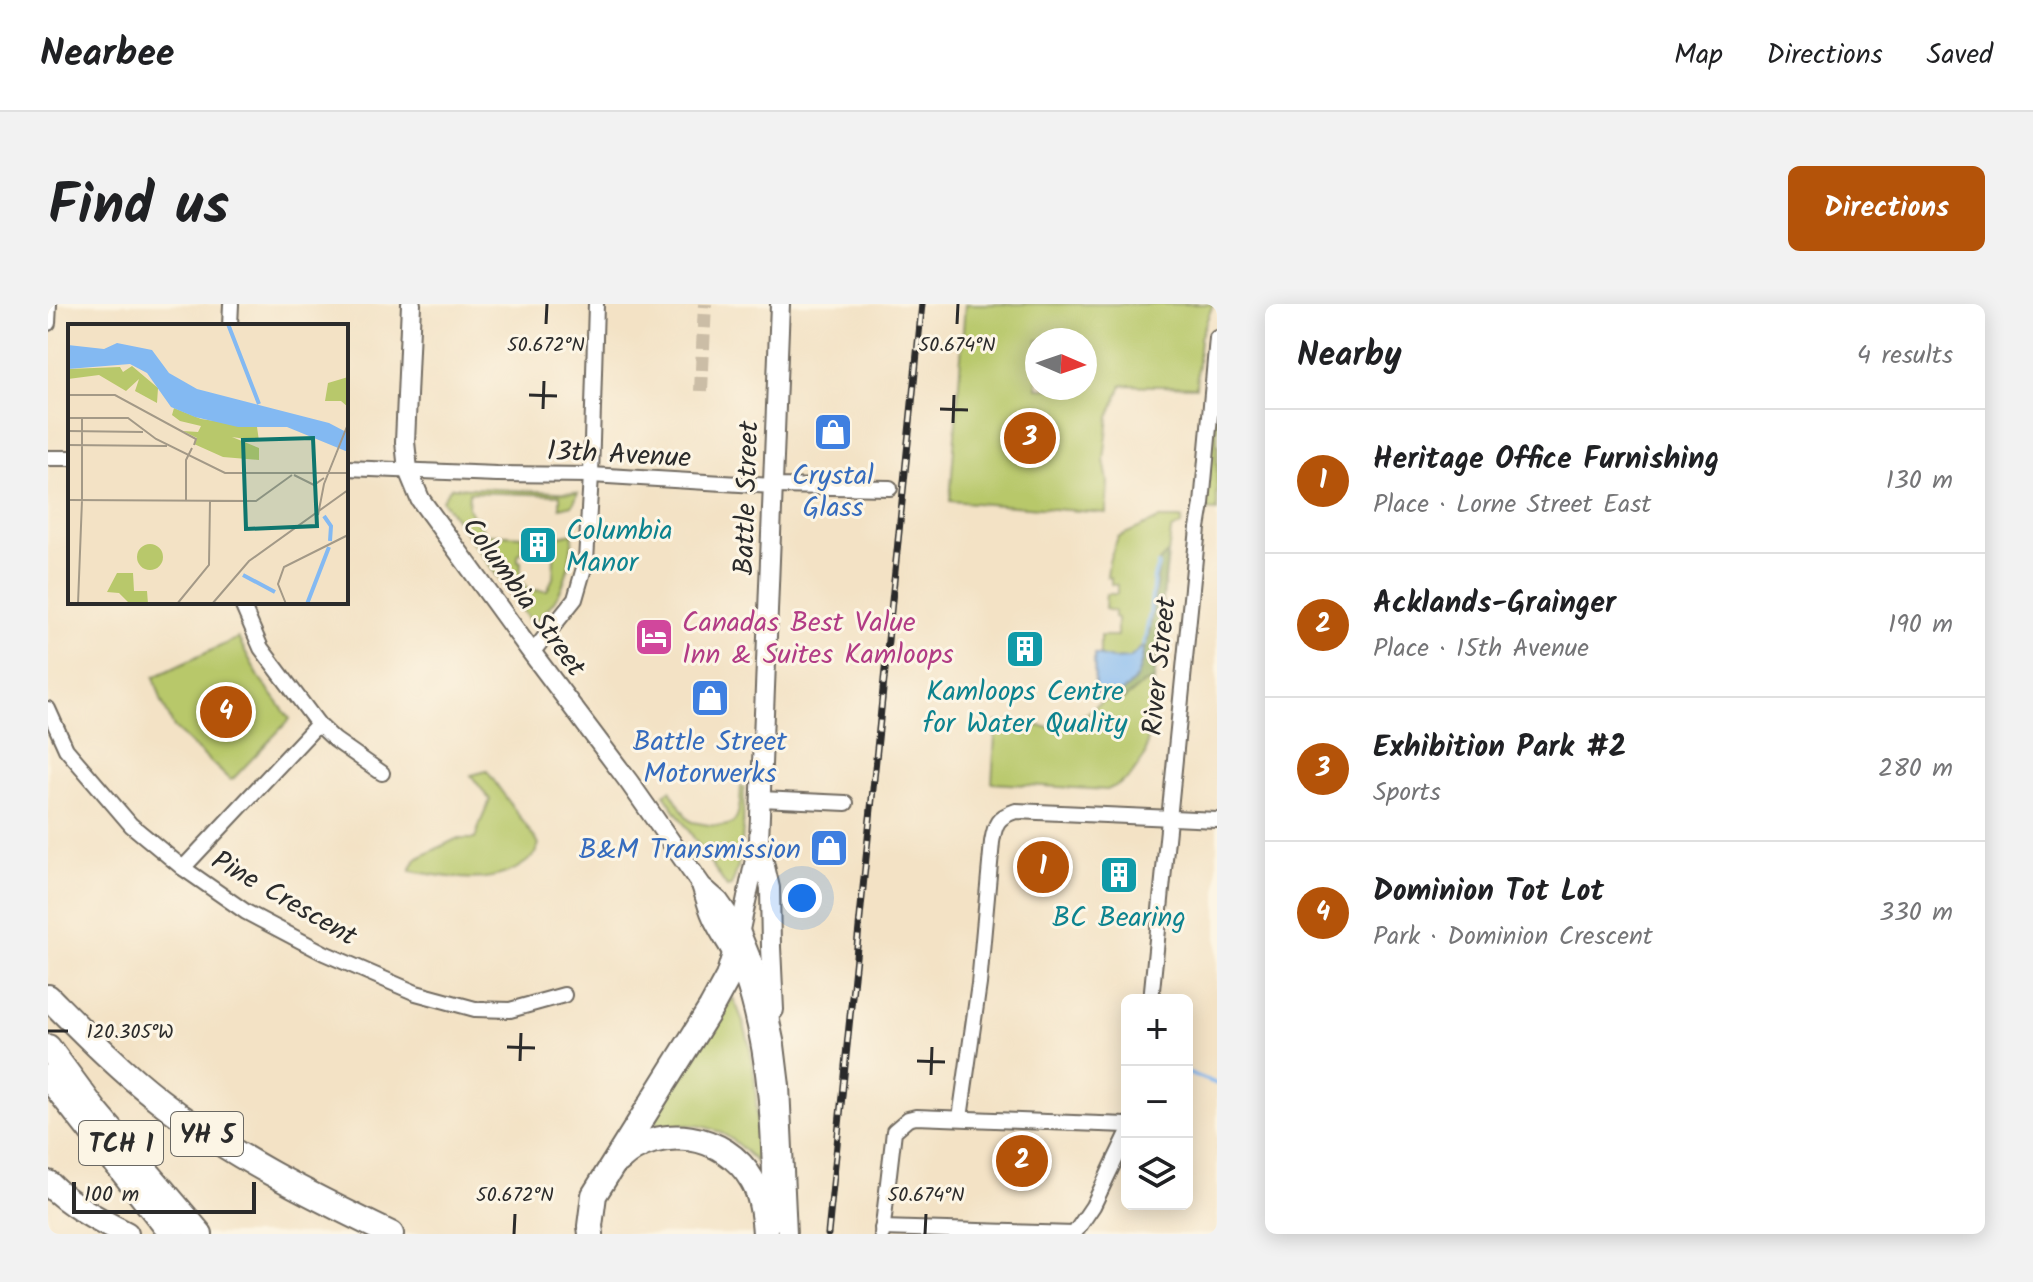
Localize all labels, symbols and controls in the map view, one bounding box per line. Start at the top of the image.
text: Nearbee [40,25,174,85]
text: Map [1674,33,1723,78]
text: Directions [1767,33,1883,78]
text: Saved [1927,33,1993,78]
text: Find us [48,163,229,253]
button: Directions [1788,166,1985,251]
inset map [68,324,348,604]
north arrow [1025,328,1097,400]
text: Nearby [1297,329,1402,383]
text: 50.672°N [507,330,585,362]
text: 50.674°N [918,330,996,362]
text: 4 results [1857,335,1953,377]
pin: 3 [1004,408,1056,468]
shop icon: Crystal Glass [812,411,854,453]
street label: Battle Street [722,419,773,576]
street label: 13th Avenue [546,429,692,482]
text: Heritage Office Furnishing [1373,436,1719,484]
place label: Crystal Glass [792,454,874,531]
text: 1 [1319,460,1327,502]
text: 130 m [1886,460,1953,502]
text: Place · Lorne Street East [1373,484,1651,526]
street label: Columbia Street [449,508,597,688]
place label: Columbia Manor [566,509,673,586]
building icon: Columbia Manor [517,524,559,566]
text: Acklands-Grainger [1373,580,1616,628]
street label: River Street [1131,594,1190,738]
place label: Canadas Best Value Inn & Suites Kamloops [682,601,954,678]
text: 2 [1315,604,1331,646]
text: 190 m [1888,604,1953,646]
hotel icon: Canadas Best Value Inn & Suites Kamloops [633,616,675,658]
building icon: Kamloops Centre for Water Quality [1004,628,1046,670]
text: Place · 15th Avenue [1373,628,1589,670]
place label: Kamloops Centre for Water Quality [923,670,1128,747]
shop icon: Battle Street Motorwerks [689,677,731,719]
pin: 4 [200,682,252,742]
place label: Battle Street Motorwerks [633,720,788,797]
text: Exhibition Park #2 [1373,724,1626,772]
text: 3 [1316,748,1330,790]
text: 280 m [1878,748,1953,790]
text: Sports [1373,772,1441,814]
shop icon: B&M Transmission [808,827,850,869]
place label: B&M Transmission [579,828,801,873]
pin: 1 [1017,837,1069,897]
street label: Pine Crescent [202,839,366,960]
building icon: BC Bearing [1098,854,1140,896]
text: Dominion Tot Lot [1373,868,1604,916]
your location [782,878,822,918]
text: 4 [1316,892,1330,934]
text: 330 m [1879,892,1953,934]
place label: BC Bearing [1052,896,1186,941]
text: Park · Dominion Crescent [1373,916,1653,958]
map controls [1121,994,1193,1210]
button: + [1121,994,1193,1066]
text: 120.305°W [86,1017,174,1049]
button: − [1121,1066,1193,1138]
road number: YH 5 [171,1112,243,1156]
road number: TCH 1 [79,1121,163,1165]
pin: 2 [996,1131,1048,1191]
button: layers [1121,1138,1193,1210]
scale bar [72,1178,256,1214]
text: 100 m [84,1178,139,1213]
text: 50.672°N [476,1180,554,1212]
text: 50.674°N [887,1180,965,1212]

